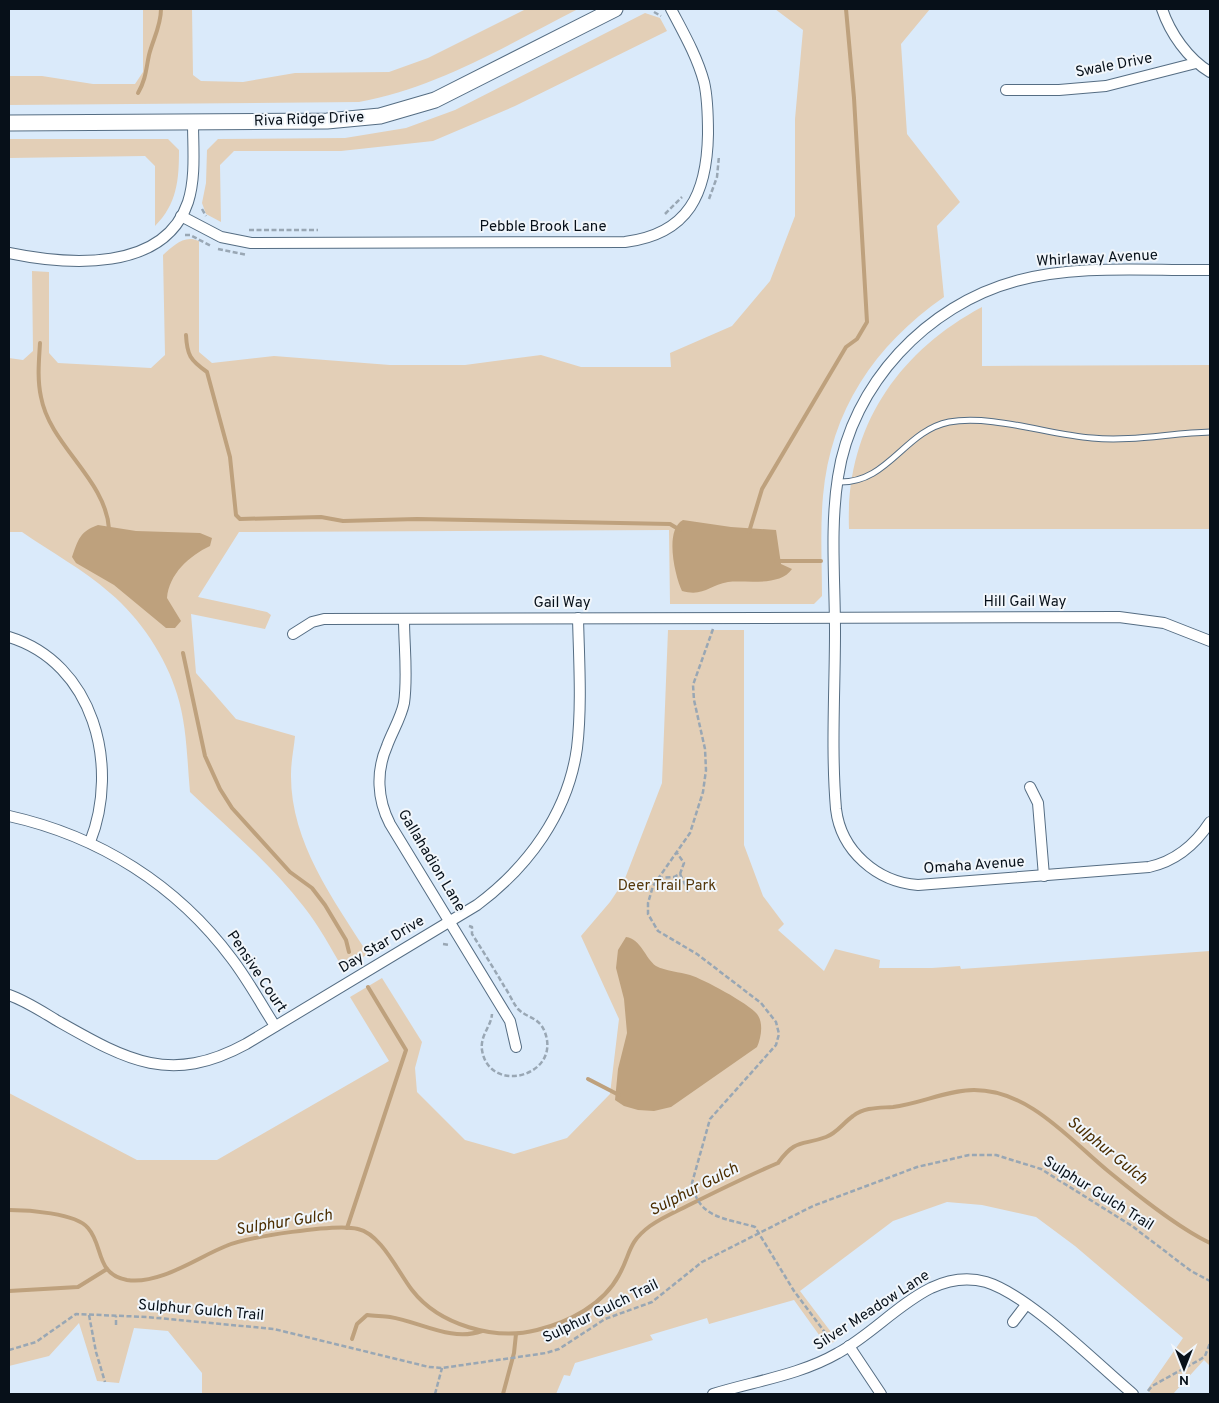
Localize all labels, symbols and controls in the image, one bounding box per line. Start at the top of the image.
street label: Swale Drive [1074,49,1154,83]
street label: Riva Ridge Drive [254,109,364,131]
street label: Pebble Brook Lane [480,218,606,237]
street label: Whirlaway Avenue [1036,246,1158,272]
street label: Hill Gail Way [984,593,1067,612]
street label: Gail Way [533,594,591,613]
street label: Gallahadion Lane [393,806,469,916]
street label: Omaha Avenue [923,853,1025,879]
park label: Deer Trail Park [618,877,716,896]
street label: Day Star Drive [336,912,428,978]
street label: Pensive Court [222,927,290,1017]
water label: Sulphur Gulch [1063,1113,1151,1190]
street label: Sulphur Gulch Trail [1039,1152,1157,1236]
water label: Sulphur Gulch [646,1159,742,1221]
water label: Sulphur Gulch [234,1205,334,1241]
street label: Silver Meadow Lane [811,1266,933,1356]
street label: Sulphur Gulch Trail [540,1276,662,1348]
street label: Sulphur Gulch Trail [137,1296,265,1326]
north arrow [1159,1343,1209,1393]
text: N [1179,1371,1189,1388]

